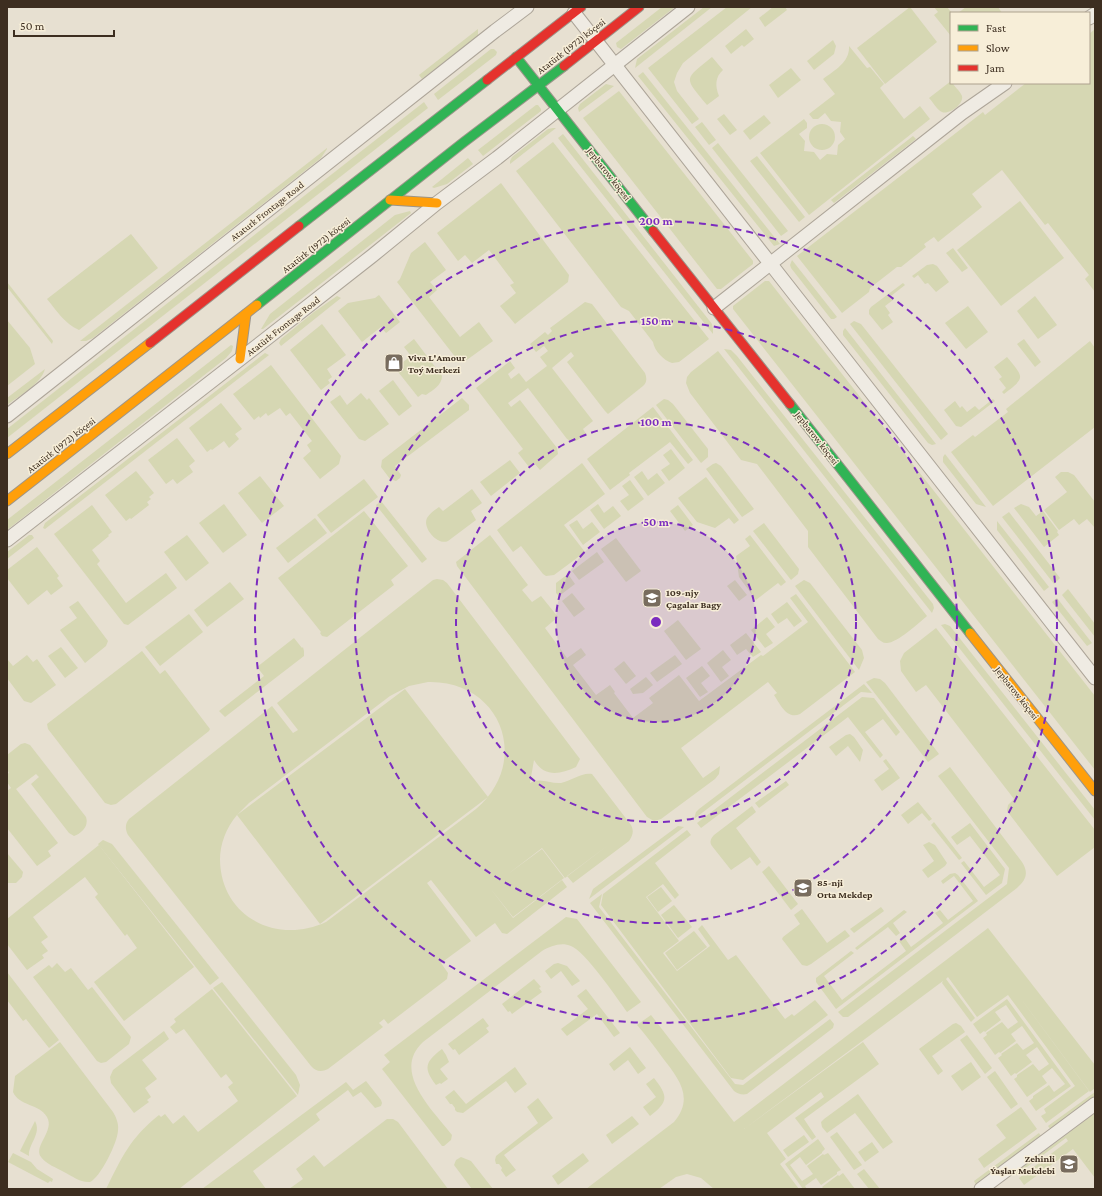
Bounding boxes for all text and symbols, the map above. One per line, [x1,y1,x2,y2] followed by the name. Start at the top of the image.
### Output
[14,12,114,38] scale bar
[950,12,1090,84] legend
[535,16,608,77] street label: Atatürk (1972) köçesi
[20,19,45,33] text: 50 m
[986,21,1007,35] text: Fast
[986,41,1010,55] text: Slow
[985,61,1005,75] text: Jam
[584,144,633,203] street label: Jepbarow köçesi
[228,179,306,243] street label: Ataturk Frontage Road
[639,214,673,228] text: 200 m
[280,215,353,276] street label: Atatürk (1972) köçesi
[244,294,322,358] street label: Atatürk Frontage Road
[641,314,672,328] text: 150 m
[383,352,405,374] shop icon: Viva L'Amour Toý Merkezi
[407,352,466,375] place label: Viva L'Amour Toý Merkezi
[792,408,841,467] street label: Jepbarow köçesi
[25,415,98,476] street label: Atatürk (1972) köçesi
[640,415,673,429] text: 100 m
[643,515,670,529] text: 50 m
[641,587,663,609] school or university icon: 109-njy Çagalar Bagy
[666,587,721,610] place label: 109-njy Çagalar Bagy
[649,615,663,629] centre of rings
[992,663,1041,722] street label: Jepbarow köçesi
[792,877,814,899] school or university icon: 85-nji Orta Mekdep
[817,877,873,900] place label: 85-nji Orta Mekdep
[990,1153,1055,1176] place label: Zehinli Ýaşlar Mekdebi
[1058,1153,1080,1175] school or university icon: Zehinli Ýaşlar Mekdebi

